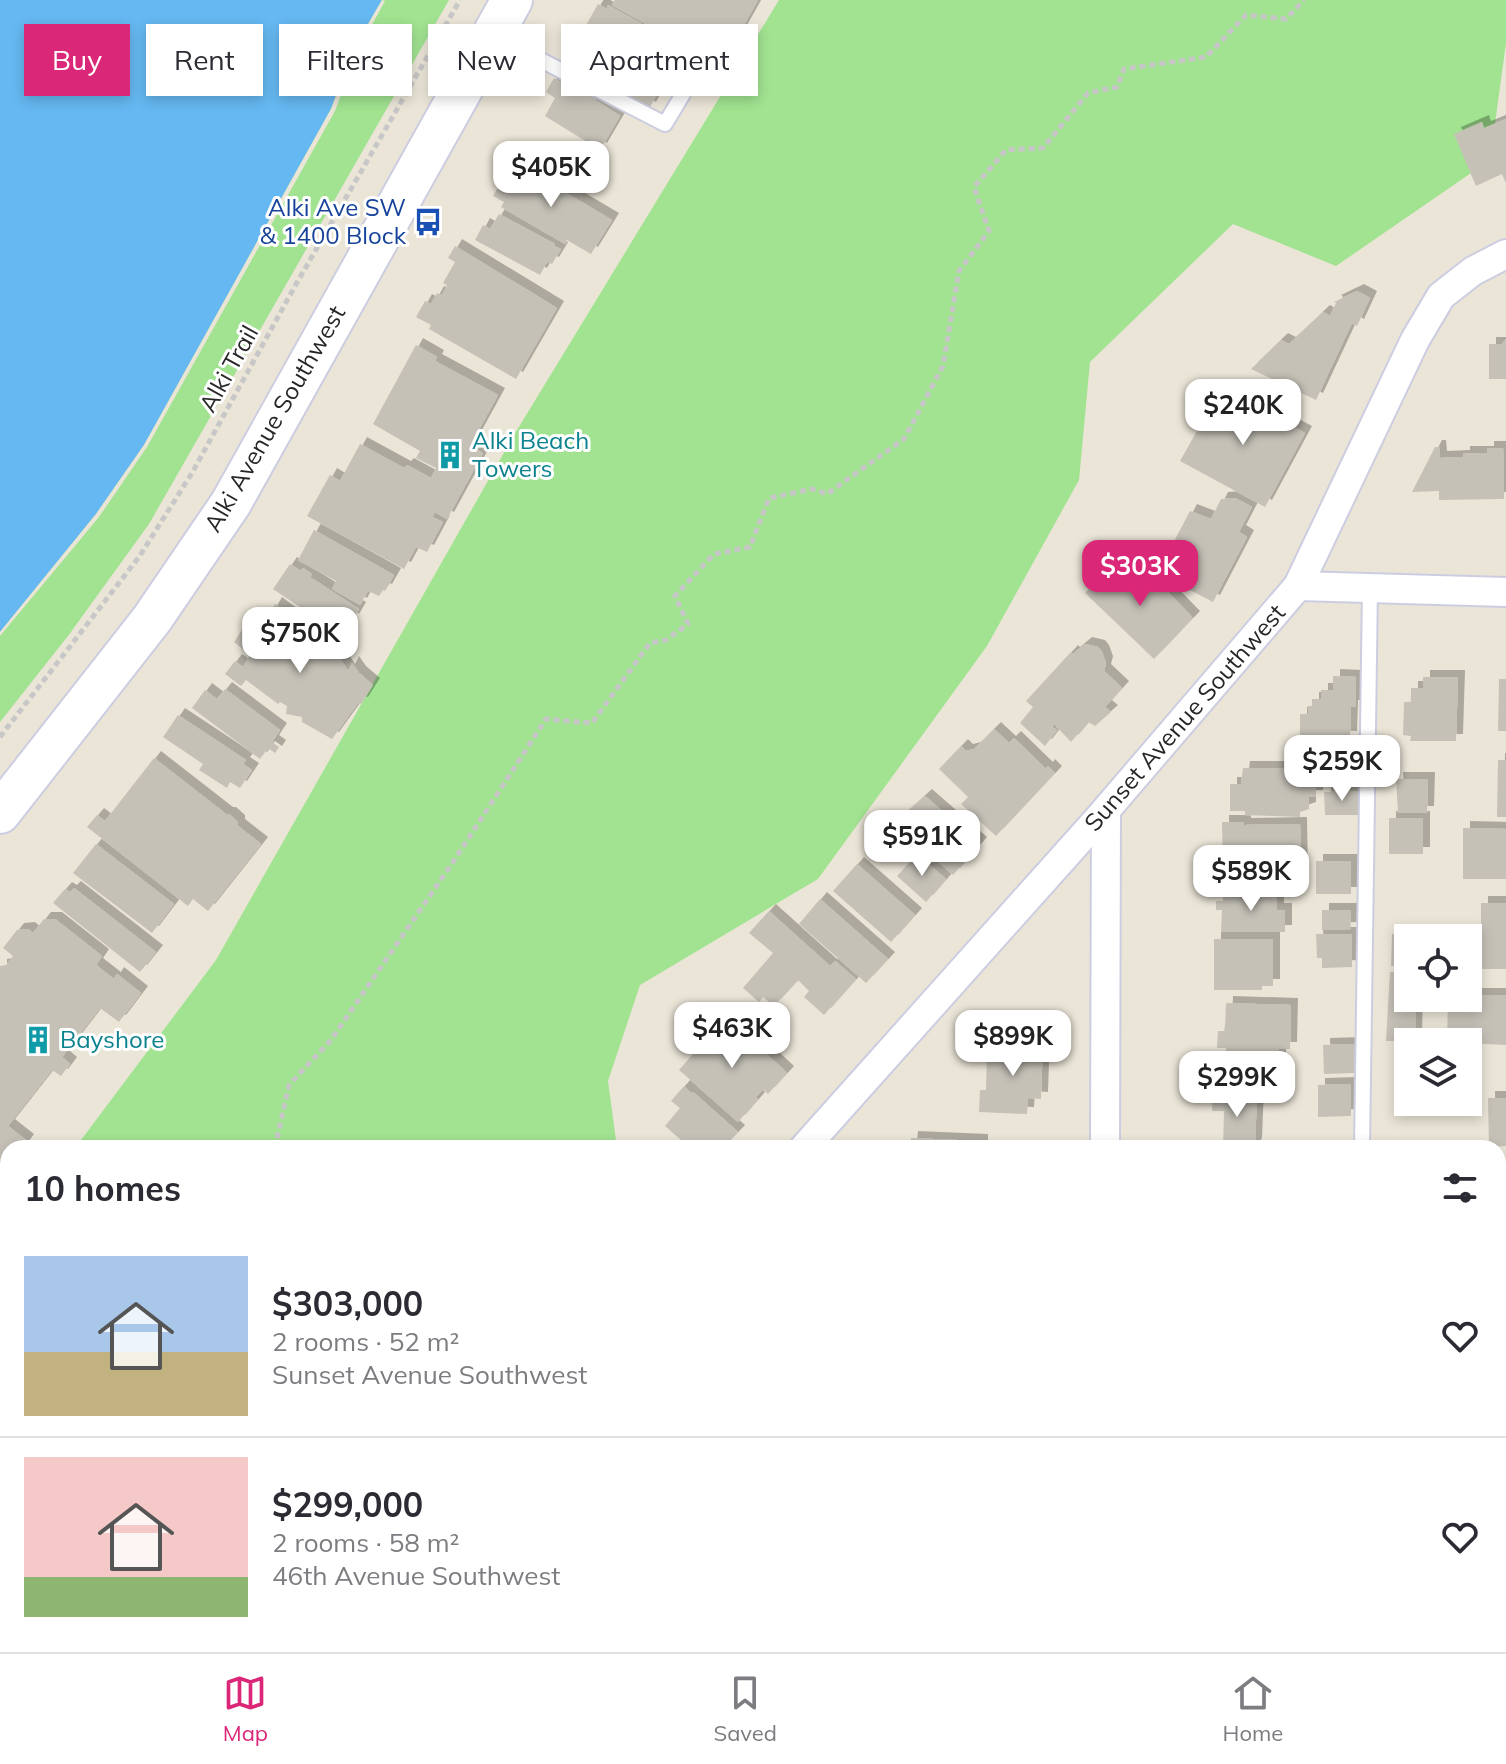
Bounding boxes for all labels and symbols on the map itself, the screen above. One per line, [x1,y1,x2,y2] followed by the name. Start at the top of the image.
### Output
[495,141,607,209] pin: $405K
[260,192,407,250] place label: Alki Ave SW & 1400 Block
[413,207,443,237] bus stop icon: Alki Ave SW & 1400 Block
[197,300,351,537] street label: Alki Avenue Southwest
[192,320,264,417] street label: Alki Trail
[1187,379,1299,447] pin: $240K
[472,425,589,483] place label: Alki Beach Towers
[435,440,465,470] building icon: Alki Beach Towers
[1084,540,1196,608] pin: $303K
[1077,598,1291,837] street label: Sunset Avenue Southwest
[244,607,356,675] pin: $750K
[1286,735,1398,803] pin: $259K
[866,810,978,878] pin: $591K
[1195,845,1307,913] pin: $589K
[676,1002,788,1070] pin: $463K
[957,1010,1069,1078] pin: $899K
[60,1024,164,1054] place label: Bayshore
[23,1025,53,1055] building icon: Bayshore
[1181,1051,1293,1119] pin: $299K

